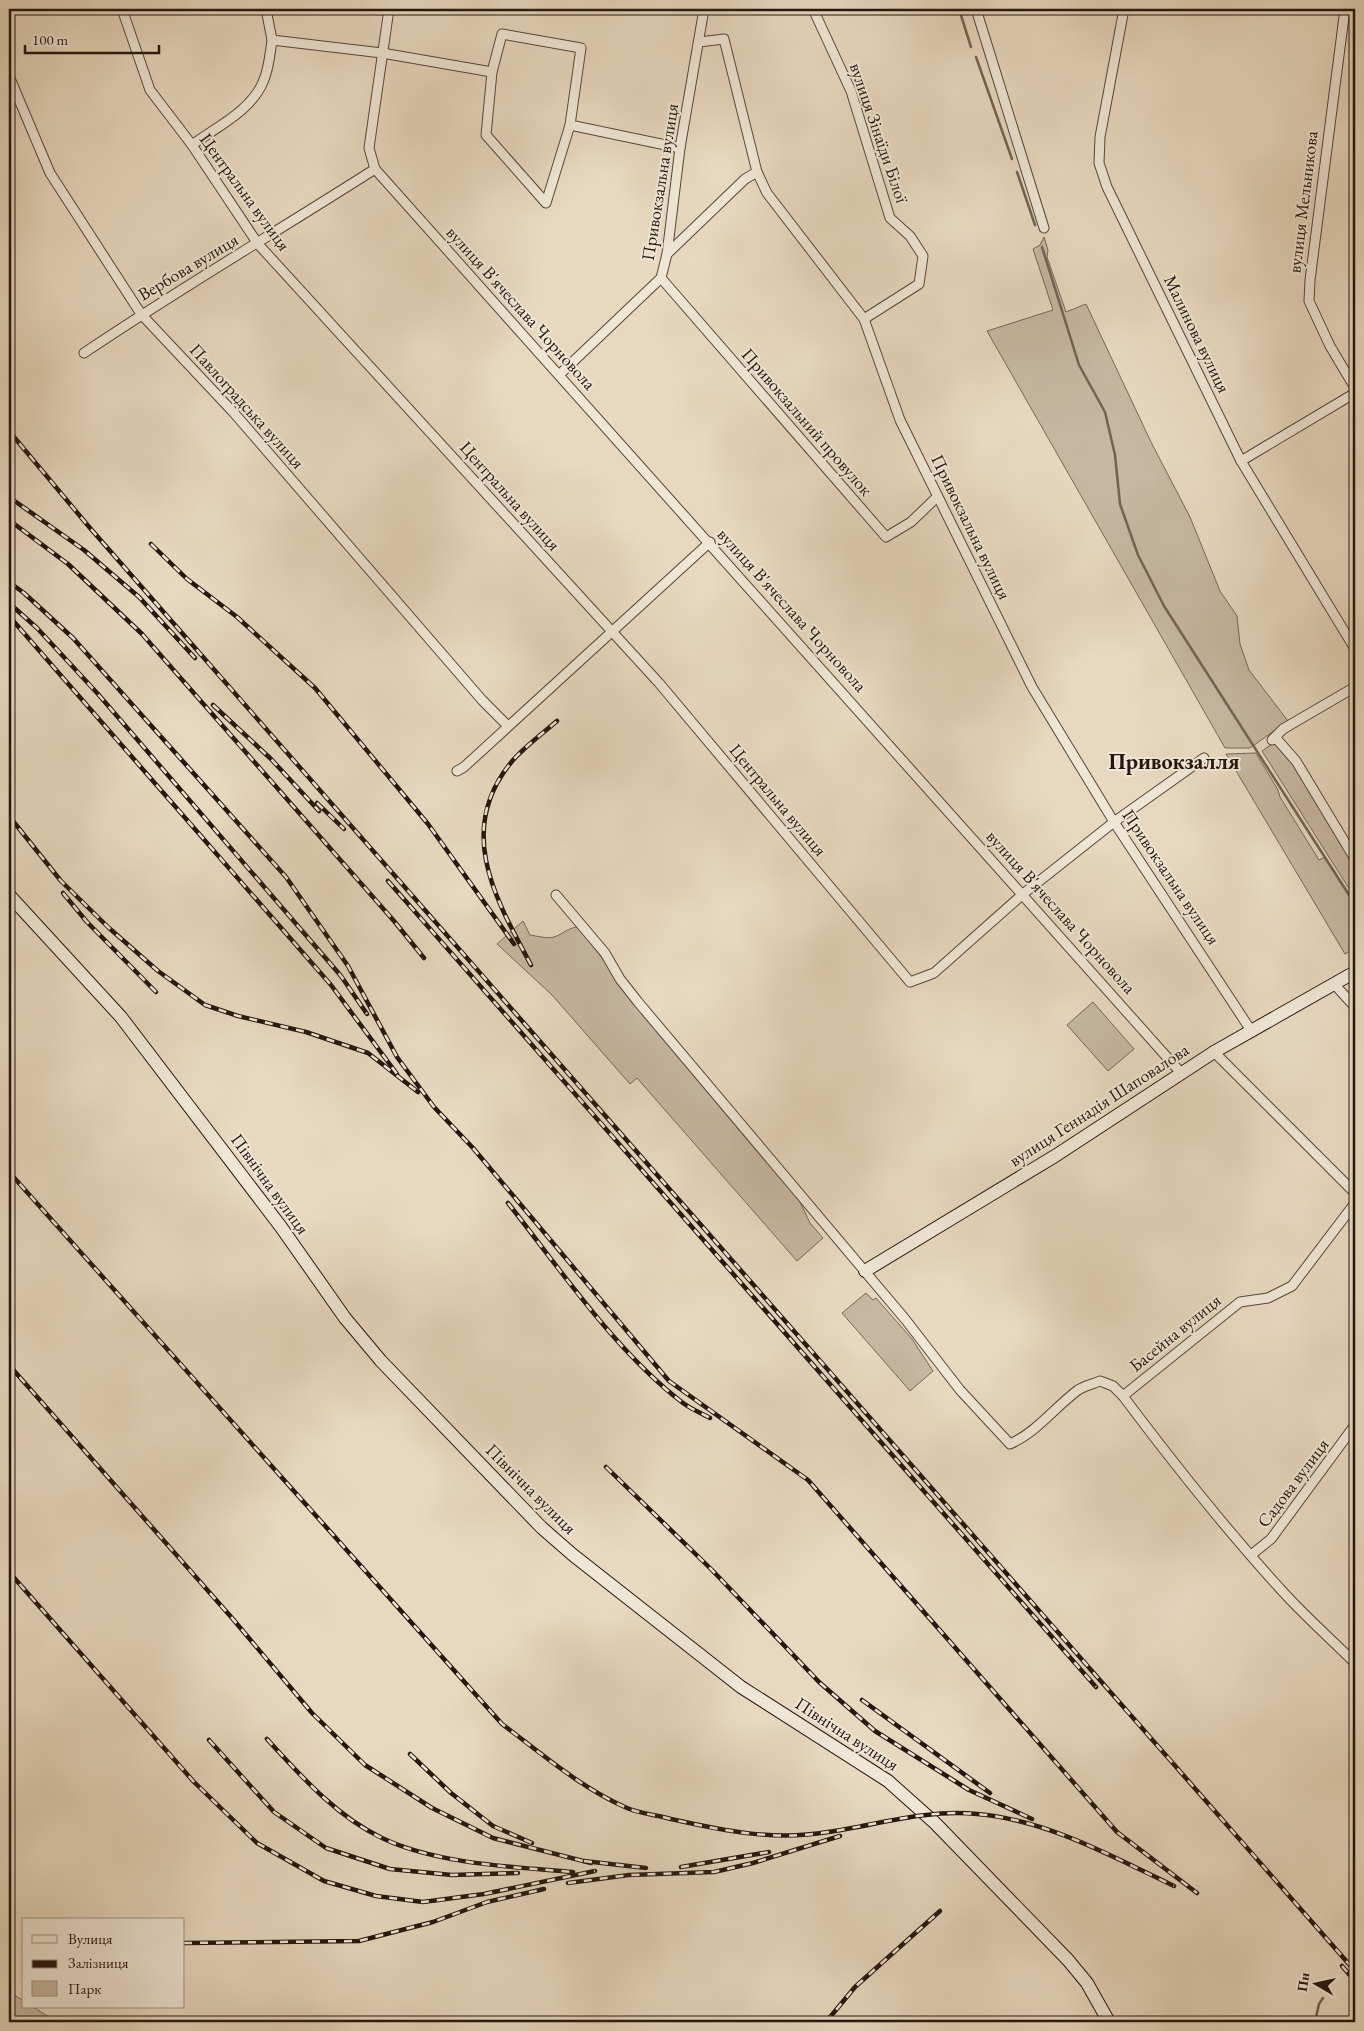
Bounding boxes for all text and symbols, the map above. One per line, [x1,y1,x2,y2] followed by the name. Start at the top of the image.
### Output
[25,22,159,54] scale bar
[32,30,69,49] text: 100 m
[845,60,914,206] street label: вулиця Зінаїди Білої
[636,102,683,262] street label: Привокзальна вулиця
[195,128,296,255] street label: Центральна вулиця
[1282,129,1323,274] street label: вулиця Мельникова
[442,221,602,395] street label: вулиця В'ячеслава Чорновола
[133,228,242,306] street label: Вербова вулиця
[1159,271,1236,396] street label: Малинова вулиця
[185,338,310,473] street label: Павлоградська вулиця
[737,343,878,501] street label: Привокзальний провулок
[455,436,566,555] street label: Центральна вулиця
[926,450,1017,603] street label: Привокзальна вулиця
[713,523,873,697] street label: вулиця В'ячеслава Чорновола
[725,739,832,861] street label: Центральна вулиця
[1108,747,1240,776] district label: Привокзалля
[1117,804,1225,949] street label: Привокзальна вулиця
[982,825,1142,999] street label: вулиця В'ячеслава Чорновола
[1005,1037,1194,1171] street label: вулиця Геннадія Шаповалова
[226,1129,315,1239] street label: Північна вулиця
[1124,1289,1225,1377] street label: Басейна вулиця
[1252,1434,1334,1532] street label: Садова вулиця
[481,1438,582,1539] street label: Північна вулиця
[791,1691,904,1776] street label: Північна вулиця
[22,1918,185,2008] legend
[68,1929,113,1948] text: Вулиця
[68,1953,129,1972] text: Залізниця
[1292,1958,1342,2008] north arrow
[1293,1971,1314,1993] text: Пн
[68,1979,101,1998] text: Парк

